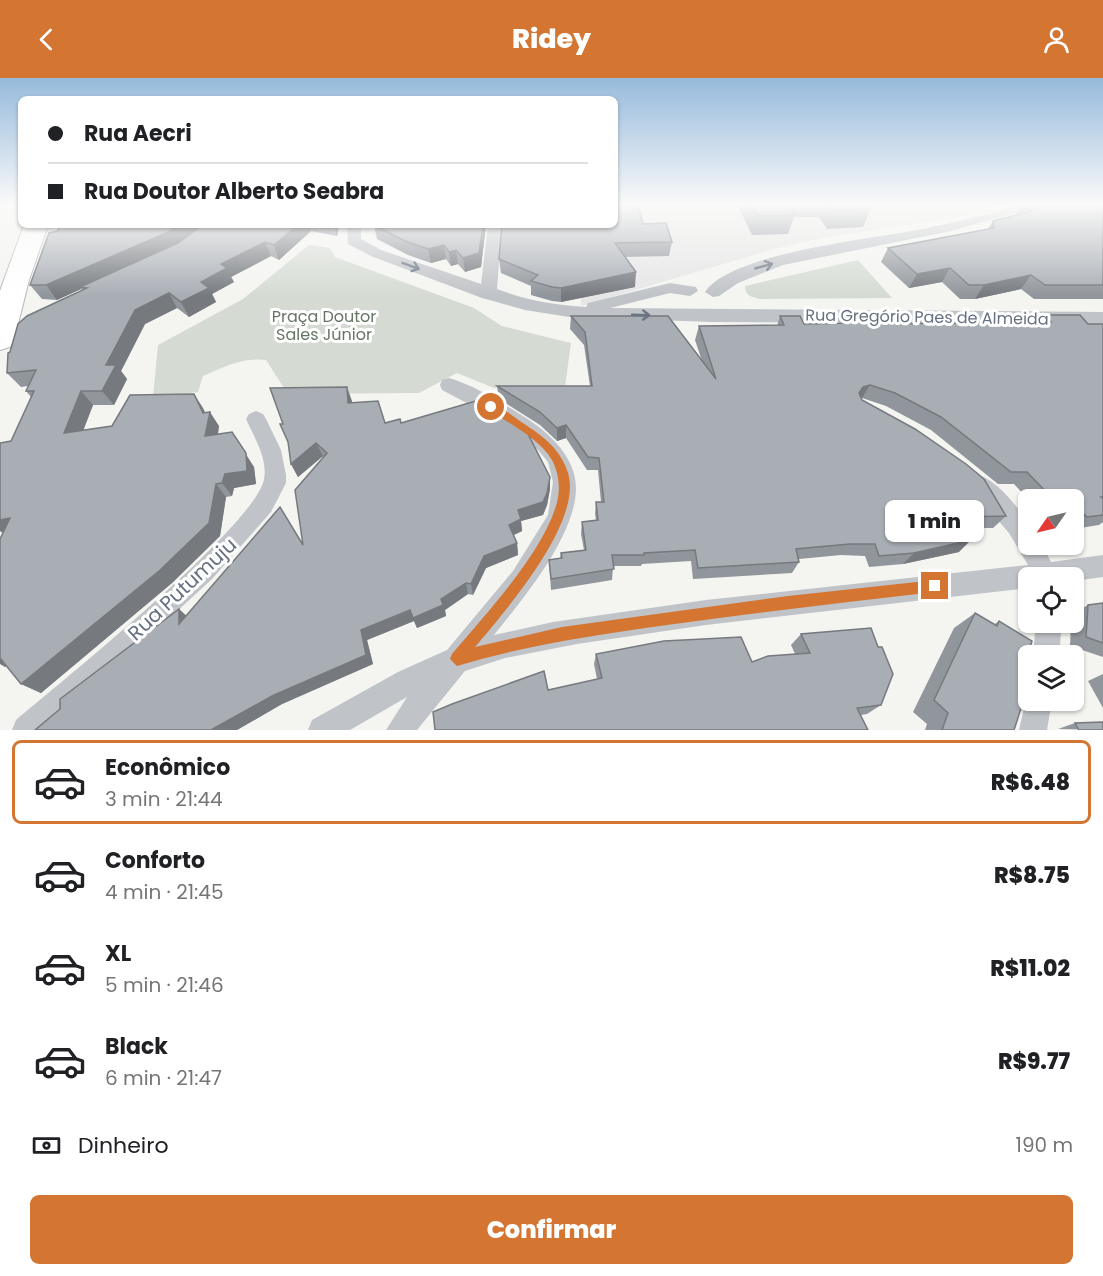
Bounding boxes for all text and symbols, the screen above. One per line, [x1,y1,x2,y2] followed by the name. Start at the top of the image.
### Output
[512,20,591,57] text: Ridey
[30,23,63,56] icon: back
[1040,23,1073,56] icon: person
[84,118,192,149] text: Rua Aecri
[84,176,384,207] text: Rua Doutor Alberto Seabra
[755,260,774,271] one-way arrow
[401,261,420,272] one-way arrow
[805,303,1049,331] street label: Rua Gregório Paes de Almeida
[272,305,376,346] park label: Praça Doutor Sales Júnior
[631,309,651,321] one-way arrow
[477,393,504,420] route start
[1018,489,1084,555] north arrow
[1018,489,1084,711] map controls
[886,499,984,541] callout: 1 min
[908,507,961,535] text: 1 min
[121,531,243,647] street label: Rua Putumuju
[1018,567,1084,633] button: locate
[921,572,948,599] route end
[1018,645,1084,711] button: layers
[105,752,230,783] text: Econômico
[33,755,87,809] icon: car
[991,767,1070,798] text: R$6.48
[105,785,223,813] text: 3 min · 21:44
[105,845,205,876] text: Conforto
[33,848,87,902] icon: car
[994,860,1070,891] text: R$8.75
[105,878,223,906] text: 4 min · 21:45
[105,938,131,969] text: XL
[33,941,87,995] icon: car
[990,953,1070,984] text: R$11.02
[105,971,224,999] text: 5 min · 21:46
[105,1031,168,1062] text: Black
[33,1034,87,1088] icon: car
[998,1046,1070,1077] text: R$9.77
[105,1064,222,1092] text: 6 min · 21:47
[30,1129,63,1162] icon: cash
[78,1130,168,1161] text: Dinheiro
[1016,1131,1073,1159] text: 190 m
[30,1195,1073,1264] button: Confirmar

